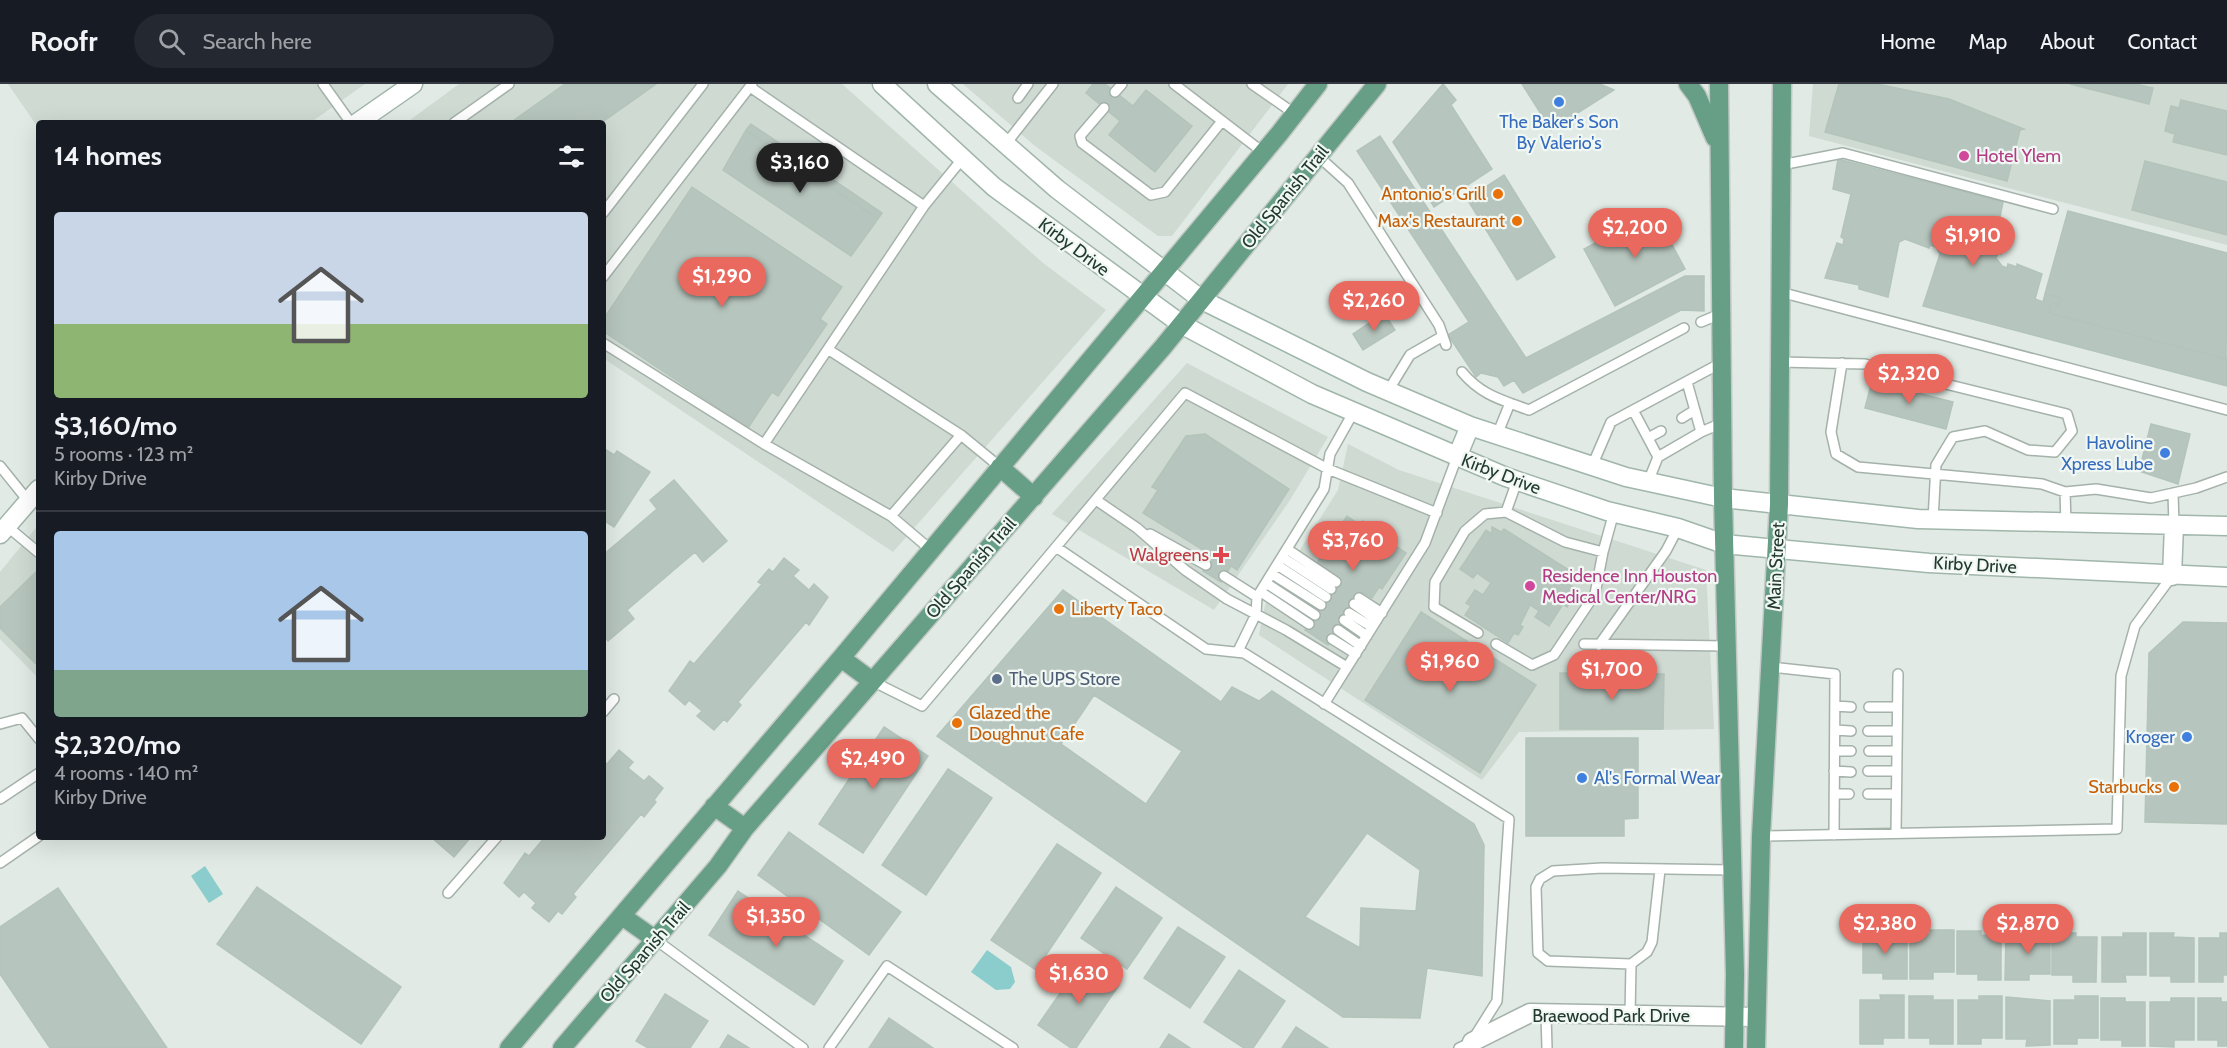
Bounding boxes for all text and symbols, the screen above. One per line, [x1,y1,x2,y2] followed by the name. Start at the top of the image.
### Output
[134,14,554,68] search box
[30,24,98,58] text: Roofr
[155,25,188,58] icon: search
[203,28,312,55] text: Search here
[1880,29,1936,54] text: Home
[1969,29,2007,54] text: Map
[2040,29,2094,54] text: About
[2127,29,2197,54] text: Contact
[1552,95,1566,109] marker: The Baker's Son By Valerio's
[1499,111,1619,154] place label: The Baker's Son By Valerio's
[54,140,162,172] text: 14 homes
[555,140,588,173] icon: filters
[1237,140,1334,253] street label: Old Spanish Trail
[751,143,849,194] pin: $3,160
[1976,145,2061,167] place label: Hotel Ylem
[1957,149,1971,163] marker: Hotel Ylem
[770,150,830,174] text: $3,160
[1381,183,1487,205] place label: Antonio's Grill
[1491,187,1505,201] marker: Antonio's Grill
[1586,208,1684,259] pin: $2,200
[1377,210,1505,232] place label: Max's Restaurant
[1034,213,1114,281] street label: Kirby Drive
[1510,214,1524,228] marker: Max's Restaurant
[1602,215,1668,239] text: $2,200
[1924,216,2022,267] pin: $1,910
[1945,223,2001,247] text: $1,910
[267,251,375,359] icon: home
[673,257,771,308] pin: $1,290
[692,264,752,288] text: $1,290
[1325,281,1423,332] pin: $2,260
[1343,288,1405,312] text: $2,260
[1860,354,1958,405] pin: $2,320
[1878,361,1940,385] text: $2,320
[54,410,177,442] text: $3,160/mo
[2061,432,2153,475] place label: Havoline Xpress Lube
[54,442,193,466] text: 5 rooms · 123 m²
[2158,446,2172,460] marker: Havoline Xpress Lube
[1458,449,1544,499] street label: Kirby Drive
[54,466,147,490] text: Kirby Drive
[921,513,1021,623] street label: Old Spanish Trail
[1304,521,1402,572] pin: $3,760
[1763,522,1789,610] street label: Main Street
[1322,528,1384,552] text: $3,760
[1129,544,1209,566] place label: Walgreens
[1214,548,1228,562] marker: Walgreens
[1933,552,2017,578] street label: Kirby Drive
[1542,565,1717,608] place label: Residence Inn Houston Medical Center/NRG
[267,570,375,678] icon: home
[1523,579,1537,593] marker: Residence Inn Houston Medical Center/NRG
[1071,598,1163,620] place label: Liberty Taco
[1052,602,1066,616] marker: Liberty Taco
[1401,642,1499,693] pin: $1,960
[1420,649,1480,673] text: $1,960
[1563,650,1661,701] pin: $1,700
[1581,657,1643,681] text: $1,700
[1009,668,1120,690] place label: The UPS Store
[990,672,1004,686] marker: The UPS Store
[969,702,1084,745] place label: Glazed the Doughnut Cafe
[950,716,964,730] marker: Glazed the Doughnut Cafe
[2126,726,2175,748] place label: Kroger
[54,729,181,761] text: $2,320/mo
[2180,730,2194,744] marker: Kroger
[824,739,922,790] pin: $2,490
[841,746,905,770] text: $2,490
[54,761,198,785] text: 4 rooms · 140 m²
[1594,767,1721,789] place label: Al's Formal Wear
[1575,771,1589,785] marker: Al's Formal Wear
[2088,776,2162,798] place label: Starbucks
[2167,780,2181,794] marker: Starbucks
[54,785,147,809] text: Kirby Drive
[595,897,695,1007] street label: Old Spanish Trail
[727,897,825,948] pin: $1,350
[746,904,806,928] text: $1,350
[1836,904,1934,955] pin: $2,380
[1979,904,2077,955] pin: $2,870
[1853,911,1917,935] text: $2,380
[1996,911,2060,935] text: $2,870
[1030,954,1128,1005] pin: $1,630
[1049,961,1109,985] text: $1,630
[1532,1005,1690,1027] street label: Braewood Park Drive

